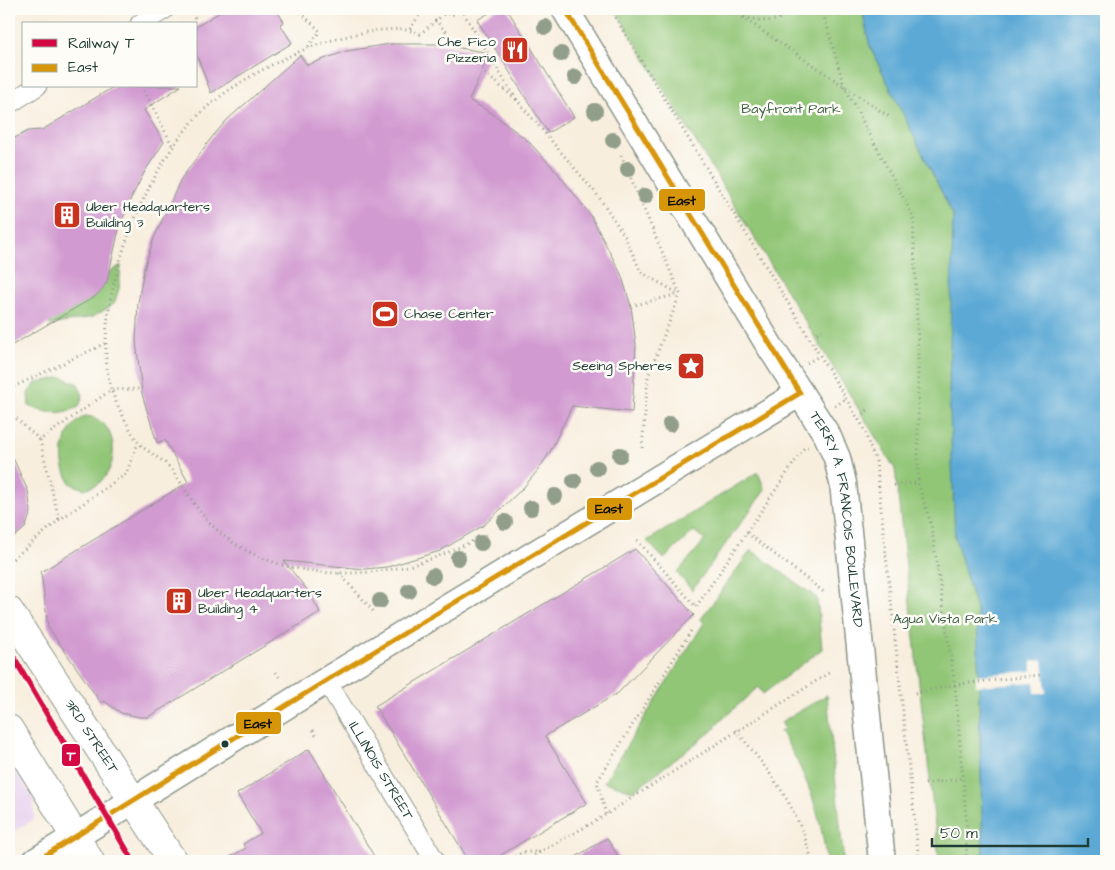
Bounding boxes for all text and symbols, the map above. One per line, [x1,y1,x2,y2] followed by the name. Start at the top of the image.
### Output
[22,22,198,88] legend
[437,32,496,68] place label: Che Fico Pizzeria
[68,33,135,55] text: Railway T
[500,35,530,65] restaurant icon: Che Fico Pizzeria
[68,57,98,78] text: East
[741,99,841,119] park label: Bayfront Park
[658,188,706,212] line badge: East
[668,191,696,211] text: East
[86,197,210,233] place label: Uber Headquarters Building 3
[52,200,82,230] building icon: Uber Headquarters Building 3
[370,299,400,329] sports icon: Chase Center
[404,304,494,324] place label: Chase Center
[676,351,706,381] place icon: Seeing Spheres
[572,356,672,376] place label: Seeing Spheres
[804,408,868,628] street label: TERRY A. FRANCOIS BOULEVARD
[586,497,633,521] line badge: East
[595,499,623,519] text: East
[198,583,322,619] place label: Uber Headquarters Building 4
[164,586,194,616] building icon: Uber Headquarters Building 4
[893,609,998,629] park label: Agua Vista Park
[59,697,121,777] street label: 3RD STREET
[235,711,282,735] line badge: East
[244,714,272,734] text: East
[343,718,418,824] street label: ILLINOIS STREET
[220,739,230,749] unlabelled marker
[61,743,81,767] line badge: T
[932,815,1089,847] scale bar
[940,823,978,844] text: 50 m

